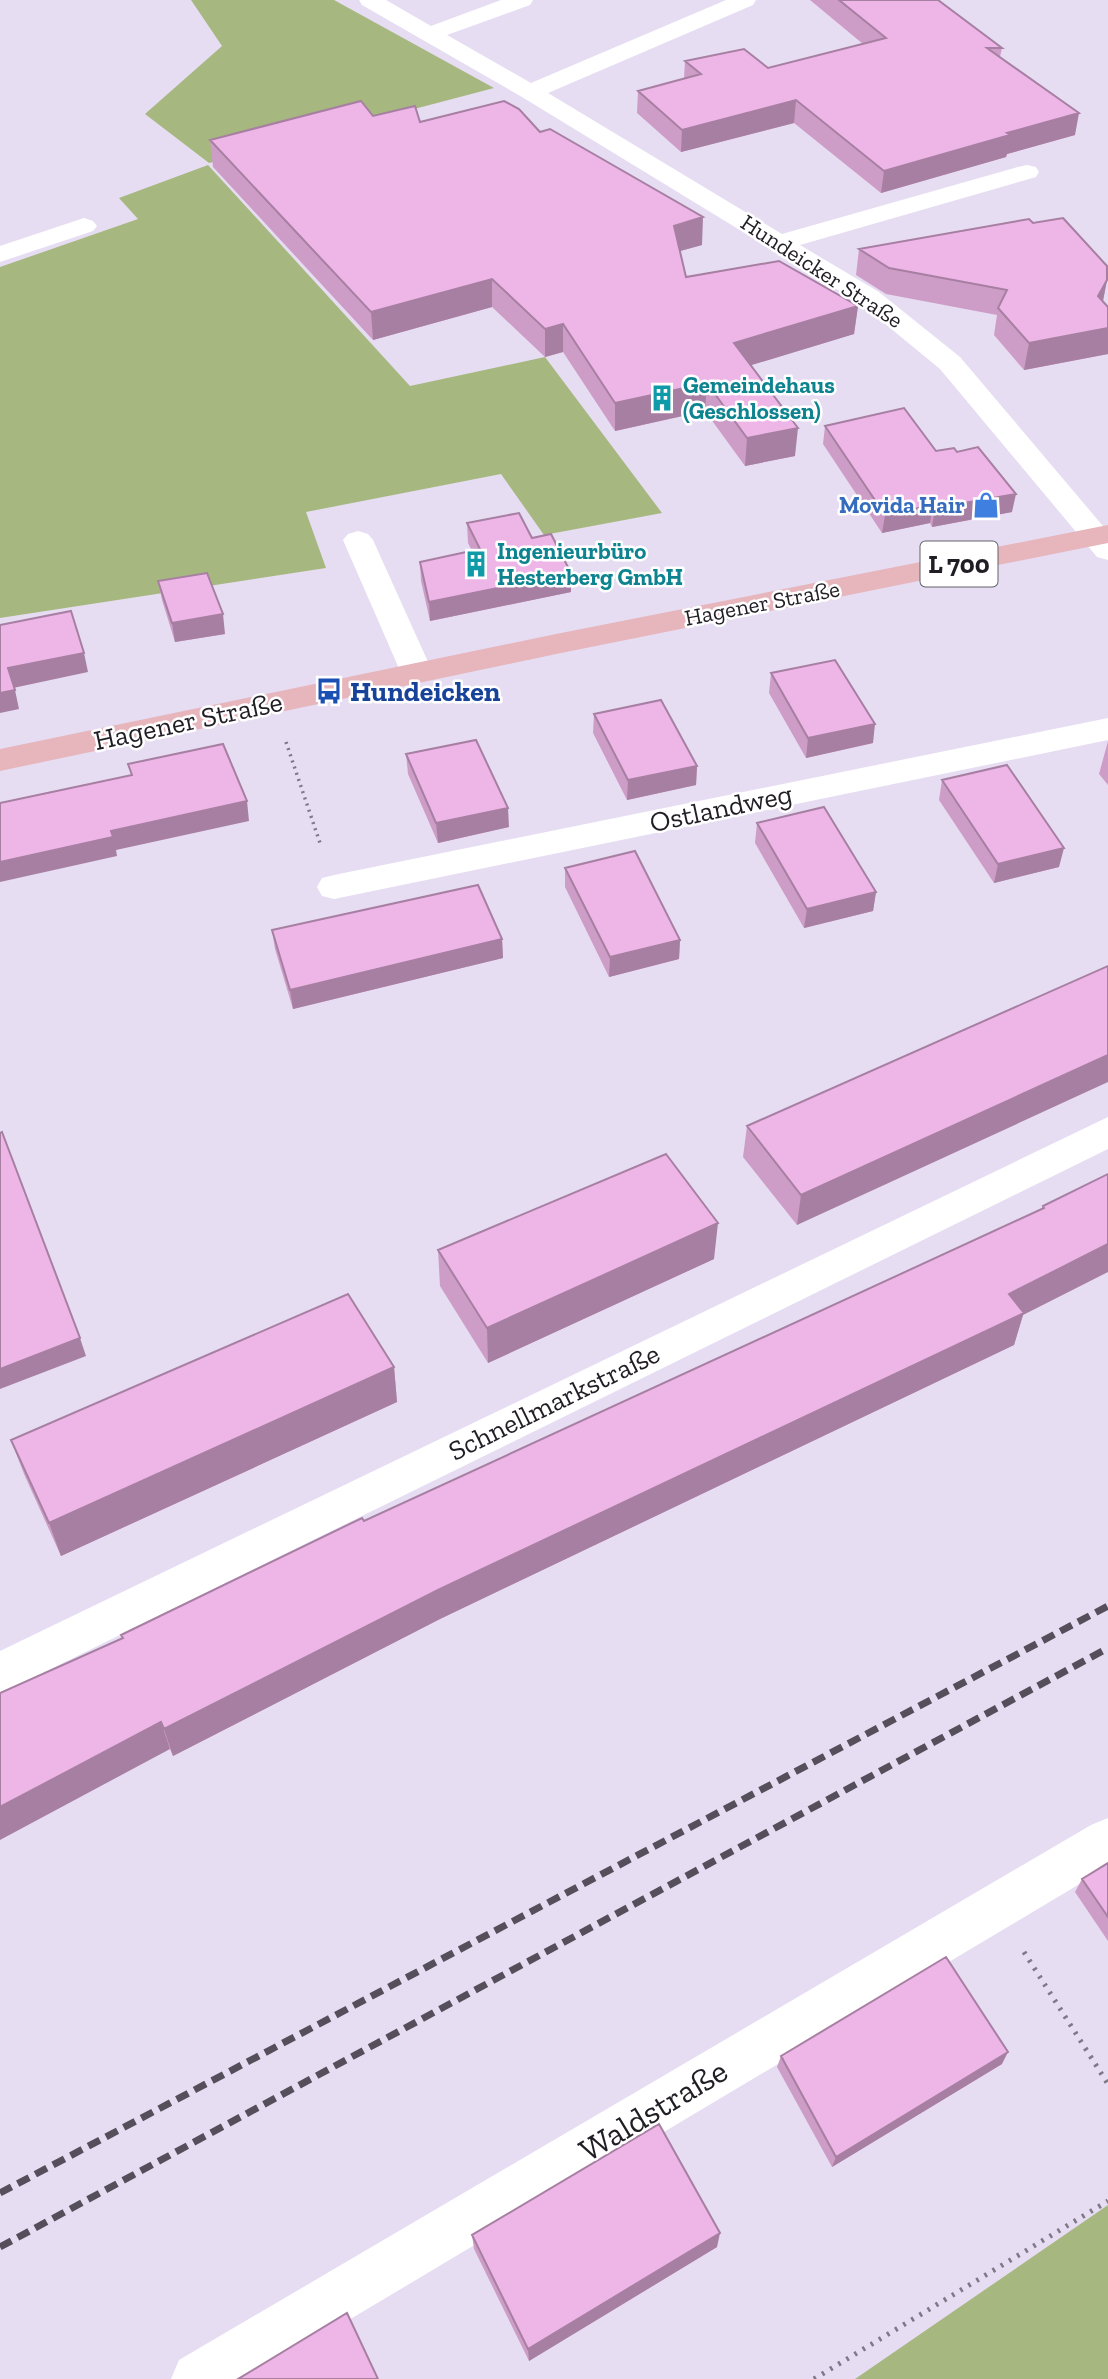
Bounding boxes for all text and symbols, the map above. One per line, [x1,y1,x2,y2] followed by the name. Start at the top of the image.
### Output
[736,208,908,334] street label: Hundeicker Straße
[683,371,835,425] place label: Gemeindehaus (Geschlossen)
[647,383,677,413] building icon: Gemeindehaus (Geschlossen)
[971,490,1001,520] shop icon: Movida Hair
[839,491,965,519] place label: Movida Hair
[497,537,683,591] place label: Ingenieurbüro Hesterberg GmbH
[920,542,998,586] road number: L 700
[461,549,491,579] building icon: Ingenieurbüro Hesterberg GmbH
[682,574,842,632] street label: Hagener Straße
[350,675,501,708] place label: Hundeicken
[314,676,344,706] bus stop icon: Hundeicken
[91,685,285,757] street label: Hagener Straße
[647,777,795,839] street label: Ostlandweg
[443,1337,665,1467] street label: Schnellmarkstraße
[572,2051,734,2169] street label: Waldstraße

